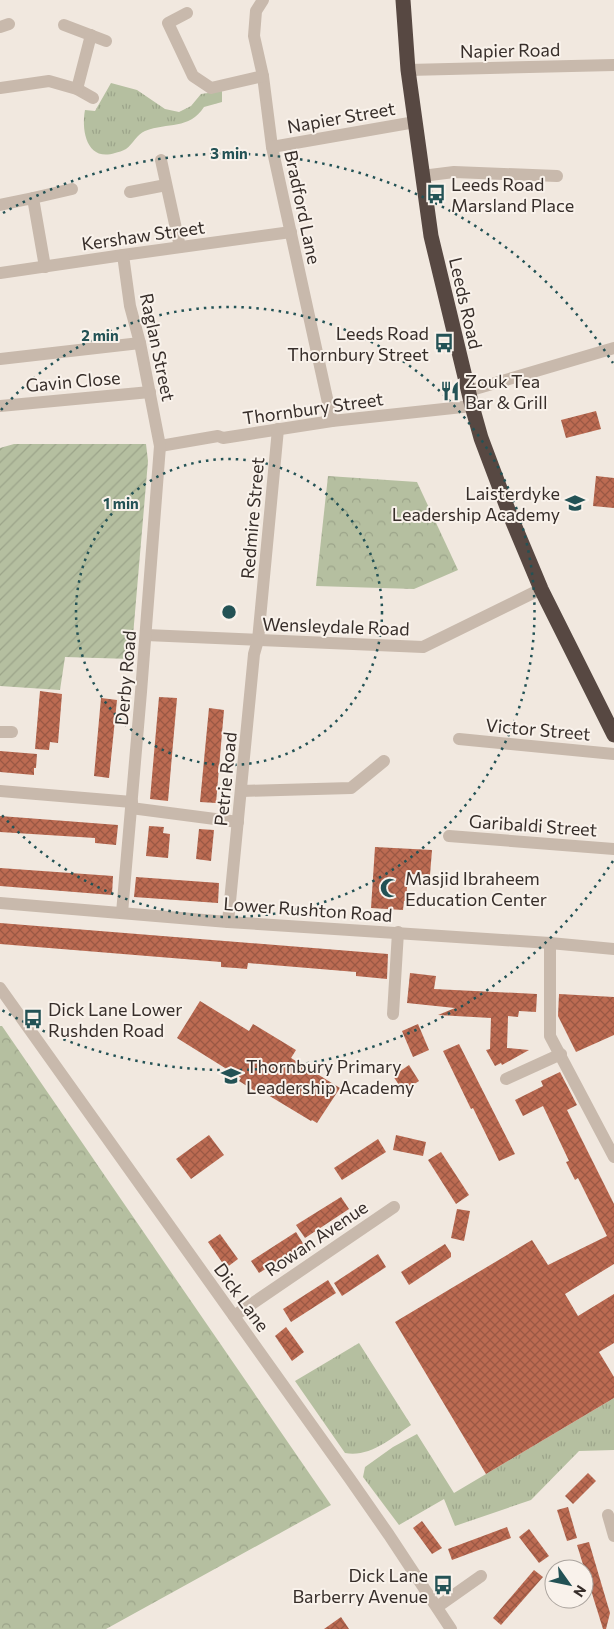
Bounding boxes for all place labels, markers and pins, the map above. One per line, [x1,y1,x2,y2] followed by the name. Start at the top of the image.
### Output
[451,173,574,216] place label: Leeds Road Marsland Place
[425,183,447,205] bus stop icon: Leeds Road Marsland Place
[287,322,429,365] place label: Leeds Road Thornbury Street
[433,332,455,354] bus stop icon: Leeds Road Thornbury Street
[465,370,548,413] place label: Zouk Tea Bar & Grill
[439,380,461,402] restaurant icon: Zouk Tea Bar & Grill
[392,482,560,525] place label: Laisterdyke Leadership Academy
[564,492,586,514] school or university icon: Laisterdyke Leadership Academy
[220,603,238,621] centre of rings
[405,867,547,910] place label: Masjid Ibraheem Education Center
[379,877,401,899] mosque icon: Masjid Ibraheem Education Center
[48,998,182,1041] place label: Dick Lane Lower Rushden Road
[22,1008,44,1030] bus stop icon: Dick Lane Lower Rushden Road
[246,1055,414,1098] place label: Thornbury Primary Leadership Academy
[220,1065,242,1087] school or university icon: Thornbury Primary Leadership Academy
[292,1564,428,1607] place label: Dick Lane Barberry Avenue
[432,1574,454,1596] bus stop icon: Dick Lane Barberry Avenue

